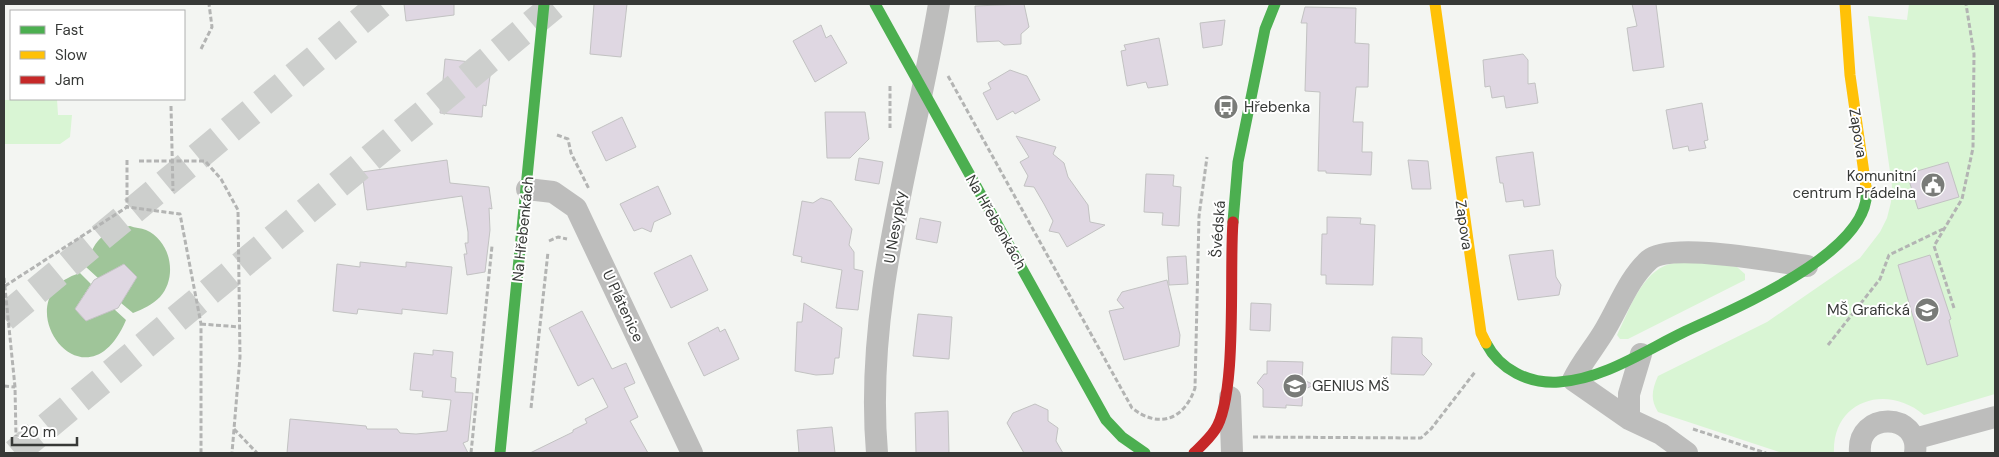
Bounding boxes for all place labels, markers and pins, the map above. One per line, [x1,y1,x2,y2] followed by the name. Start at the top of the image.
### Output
[1213,94,1239,120] bus stop icon: Hřebenka
[1244,97,1310,117] place label: Hřebenka
[1792,166,1917,203] place label: Komunitní centrum Prádelna
[1920,172,1946,198] public building icon: Komunitní centrum Prádelna
[1914,297,1940,323] school or university icon: MŠ Grafická
[1827,300,1910,320] place label: MŠ Grafická
[1282,373,1308,399] school or university icon: GENIUS MŠ
[1312,376,1390,396] place label: GENIUS MŠ

